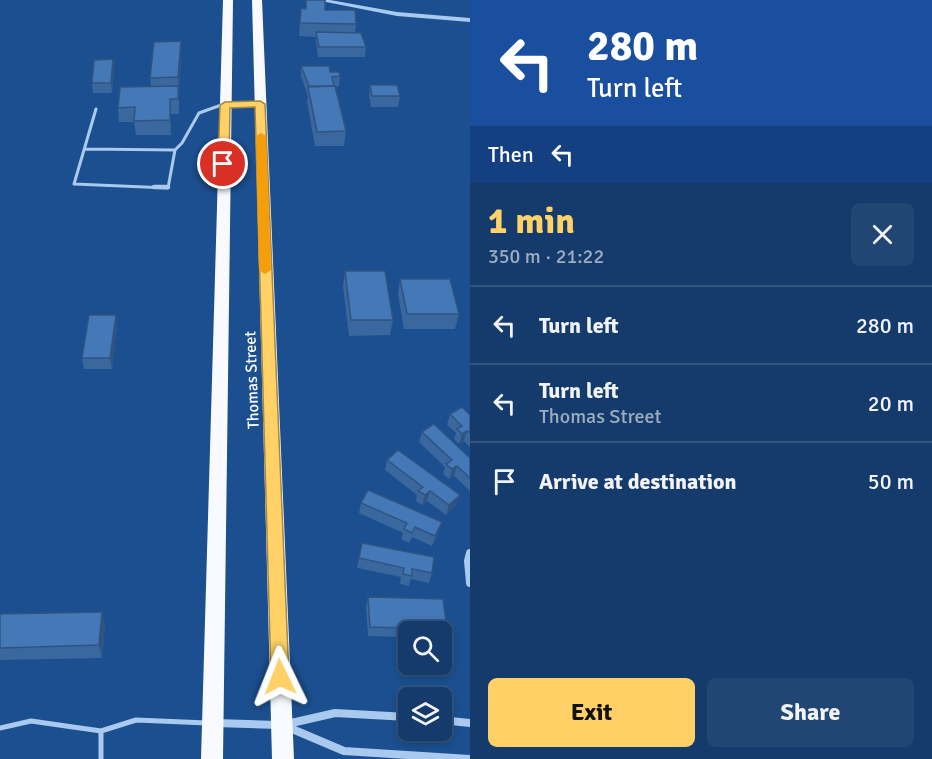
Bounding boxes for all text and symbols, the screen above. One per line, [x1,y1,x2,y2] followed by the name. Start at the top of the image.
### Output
[587,21,698,72] text: 280 m
[488,24,566,102] icon: left
[587,72,682,105] text: Turn left
[197,138,248,189] pin
[546,138,579,171] icon: left
[488,141,534,168] text: Then
[206,147,239,180] icon: arrive
[488,199,575,244] text: 1 min
[851,203,914,266] button: close
[488,244,604,269] text: 350 m · 21:22
[488,309,521,342] icon: left
[539,312,619,339] text: Turn left
[856,312,914,339] text: 280 m
[240,330,264,429] street label: Thomas Street
[539,377,619,404] text: Turn left
[488,387,521,420] icon: left
[868,390,914,417] text: 20 m
[539,404,661,429] text: Thomas Street
[488,465,521,498] icon: arrive
[539,468,736,495] text: Arrive at destination
[868,468,914,495] text: 50 m
[398,621,452,741] map controls
[398,621,452,675] button: search
[248,645,312,709] position arrow
[488,678,695,747] button: Exit
[707,678,914,747] button: Share
[398,687,452,741] button: layers

